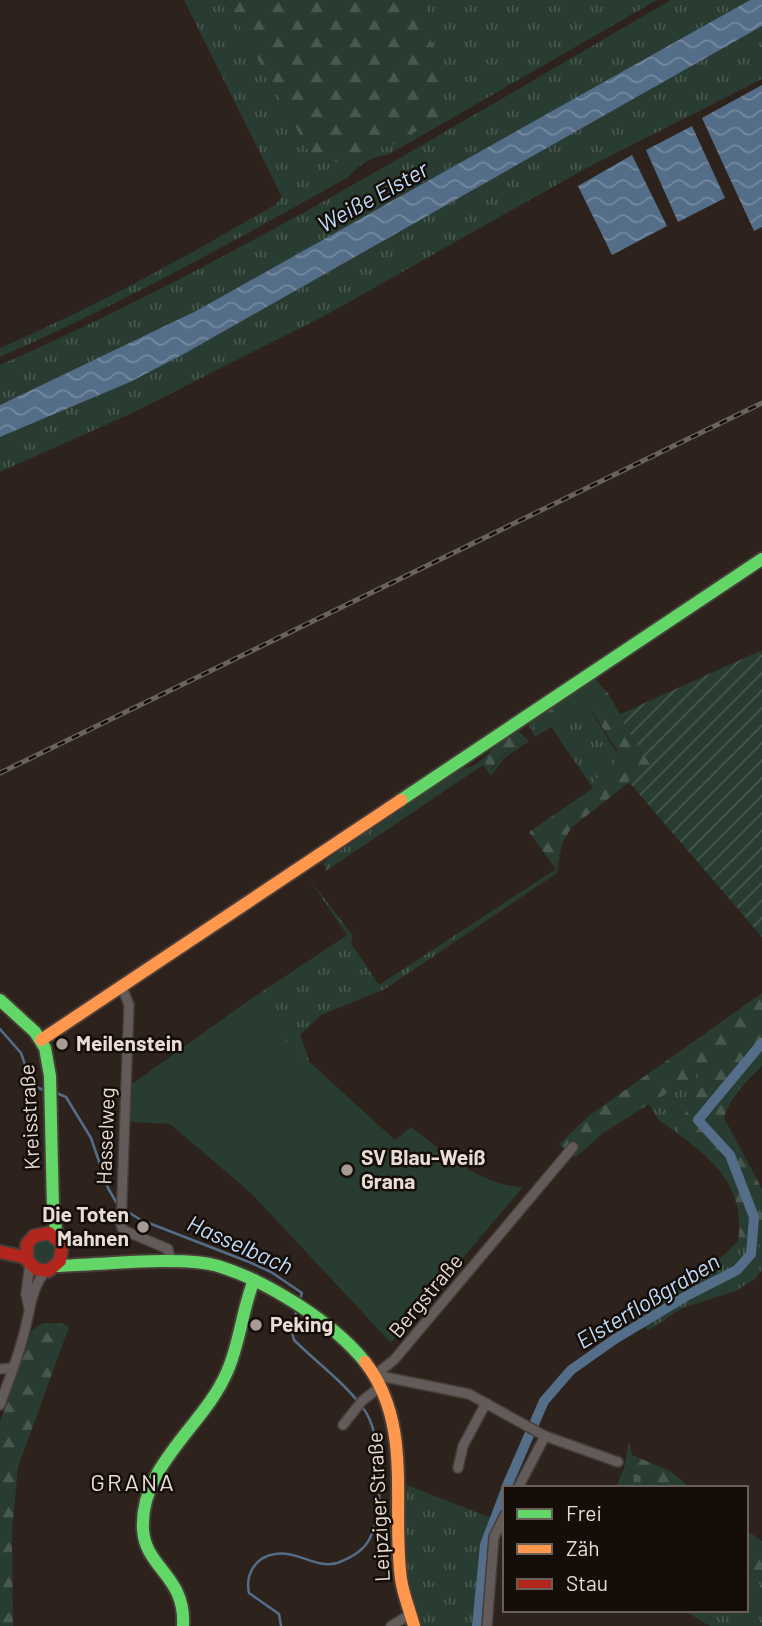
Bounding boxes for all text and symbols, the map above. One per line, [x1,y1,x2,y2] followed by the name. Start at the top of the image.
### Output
[312,154,433,238] water label: Weiße Elster
[76,1030,183,1055] place label: Meilenstein
[54,1036,70,1052] marker: Meilenstein
[13,1064,44,1170] street label: Kreisstraße
[90,1087,119,1185] street label: Hasselweg
[361,1144,486,1193] place label: SV Blau-Weiß Grana
[339,1162,355,1178] marker: SV Blau-Weiß Grana
[42,1201,129,1250] place label: Die Toten Mahnen
[183,1208,298,1280] water label: Hasselbach
[135,1219,151,1235] marker: Die Toten Mahnen
[571,1246,724,1354] water label: Elsterfloßgraben
[383,1248,467,1342] street label: Bergstraße
[270,1311,333,1336] place label: Peking
[248,1317,264,1333] marker: Peking
[361,1431,394,1583] street label: Leipziger Straße
[90,1467,176,1496] district label: GRANA
[503,1486,748,1612] legend
[566,1500,602,1525] text: Frei
[566,1535,600,1560] text: Zäh
[566,1570,608,1595] text: Stau

